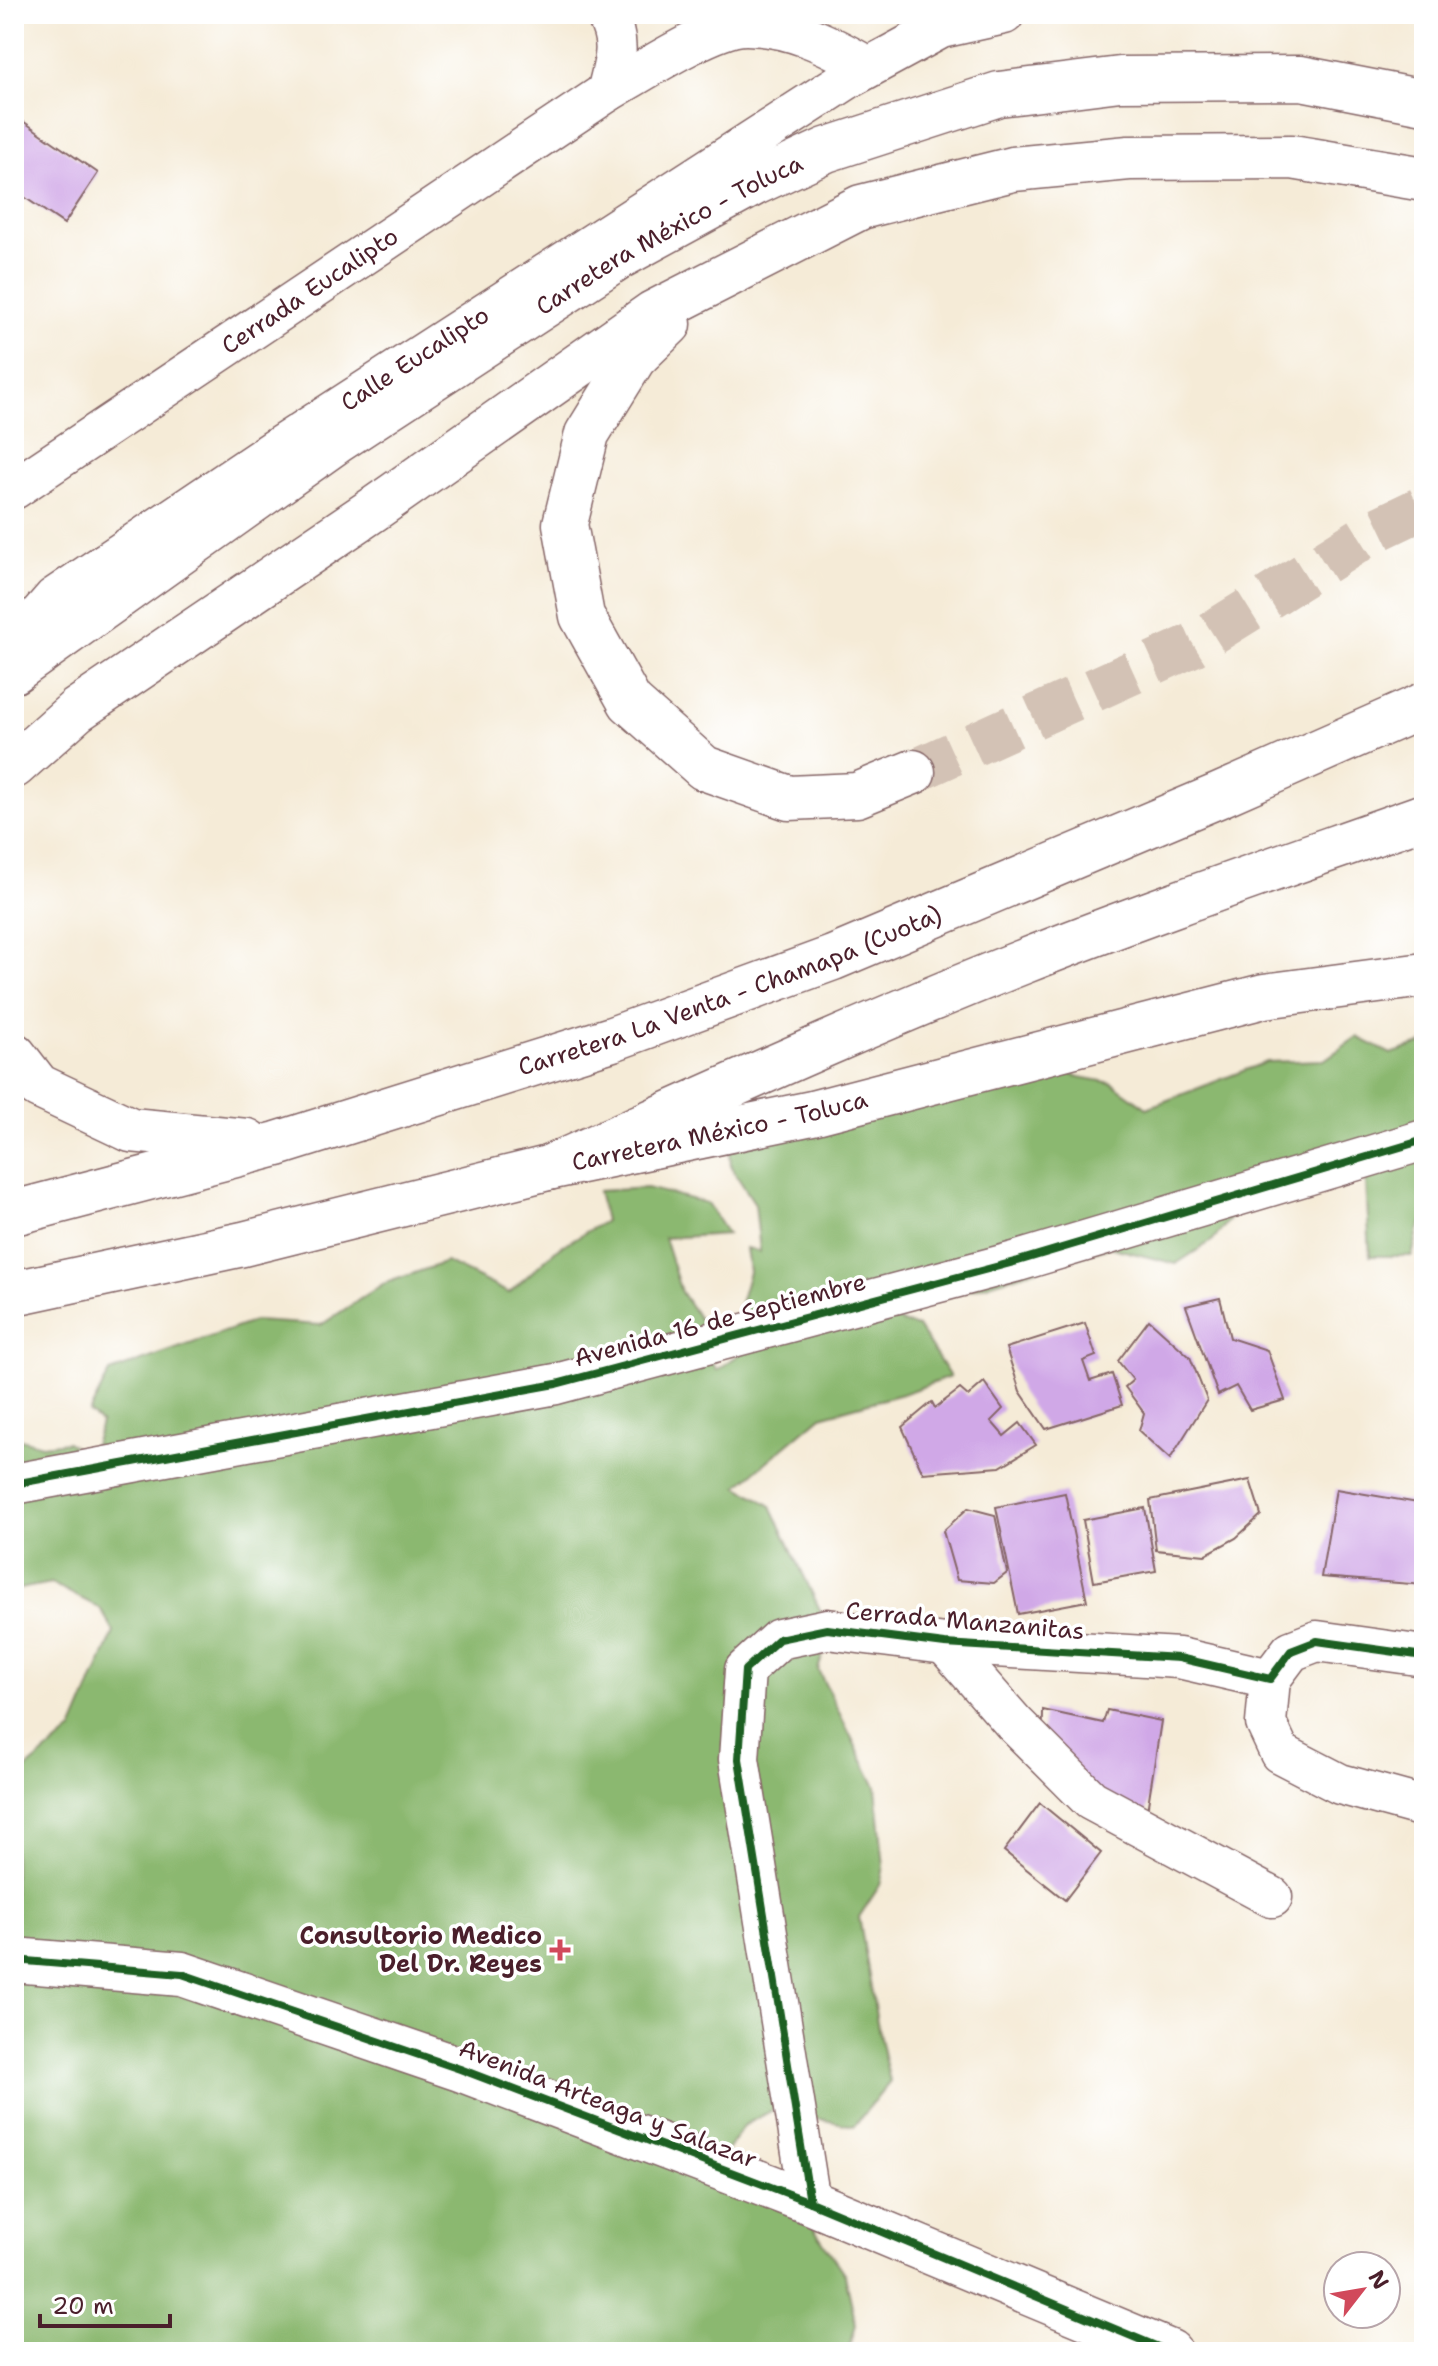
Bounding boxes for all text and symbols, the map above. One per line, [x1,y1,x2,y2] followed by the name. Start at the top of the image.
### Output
[530,147,808,323] street label: Carretera México - Toluca
[215,220,405,362] street label: Cerrada Eucalipto
[335,299,495,419] street label: Calle Eucalipto
[514,898,946,1083] street label: Carretera La Venta - Chamapa (Cuota)
[569,1083,871,1179] street label: Carretera México - Toluca
[571,1266,869,1374] street label: Avenida 16 de Septiembre
[844,1595,1086,1647] street label: Cerrada Manzanitas
[300,1920,542,1980] place label: Consultorio Medico Del Dr. Reyes
[549,1939,571,1961] marker: Consultorio Medico Del Dr. Reyes
[454,2032,762,2176] street label: Avenida Arteaga y Salazar
[1322,2250,1402,2330] north arrow
[1362,2265,1396,2295] text: N
[40,2278,170,2328] scale bar
[52,2290,114,2322] text: 20 m

